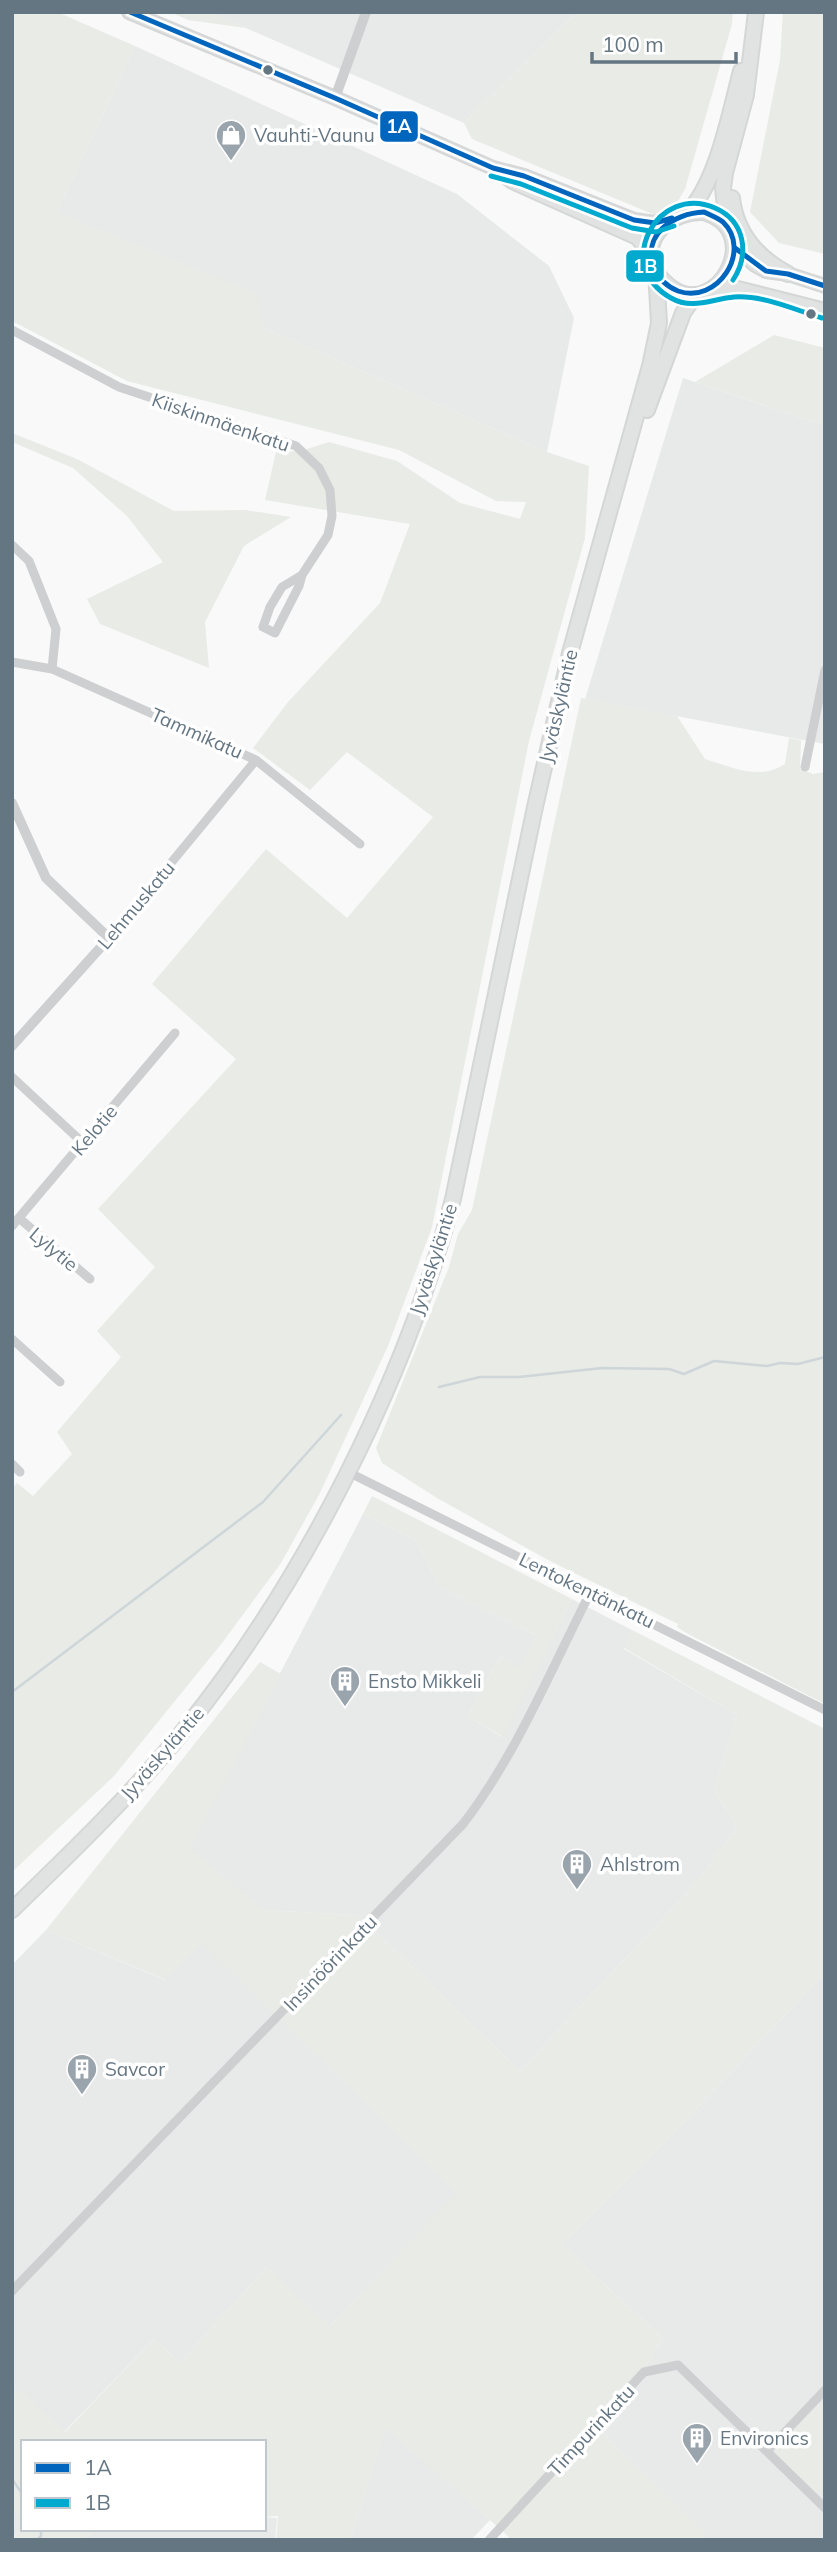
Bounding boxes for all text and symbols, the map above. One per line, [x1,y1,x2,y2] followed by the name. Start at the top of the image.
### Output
[592,21,736,65] scale bar
[602,31,664,57] text: 100 m
[261,63,275,77] unlabelled marker
[379,110,419,143] line badge: 1A
[386,114,413,138] text: 1A
[214,118,248,162] shop icon: Vauhti-Vaunu
[254,123,375,147] place label: Vauhti-Vaunu
[625,249,665,283] line badge: 1B
[633,254,657,278] text: 1B
[804,307,818,321] unlabelled marker
[149,387,293,457] street label: Kiiskinmäenkatu
[533,647,583,765] street label: Jyväskyläntie
[147,702,247,764] street label: Tammikatu
[92,856,180,954] street label: Lehmuskatu
[66,1100,122,1160] street label: Kelotie
[404,1200,462,1318] street label: Jyväskyläntie
[25,1222,83,1276] street label: Lylytie
[515,1547,659,1633] street label: Lentokentänkatu
[328,1664,362,1708] building icon: Ensto Mikkeli
[368,1669,482,1693] place label: Ensto Mikkeli
[115,1702,209,1804] street label: Jyväskyläntie
[560,1847,594,1891] building icon: Ahlstrom
[600,1852,680,1876] place label: Ahlstrom
[278,1910,382,2016] street label: Insinöörinkatu
[65,2052,99,2096] building icon: Savcor
[105,2057,165,2081] place label: Savcor
[543,2379,639,2481] street label: Timpurinkatu
[680,2421,714,2465] building icon: Environics
[720,2426,809,2450] place label: Environics
[21,2440,266,2531] legend
[84,2454,113,2480] text: 1A
[84,2489,111,2515] text: 1B

